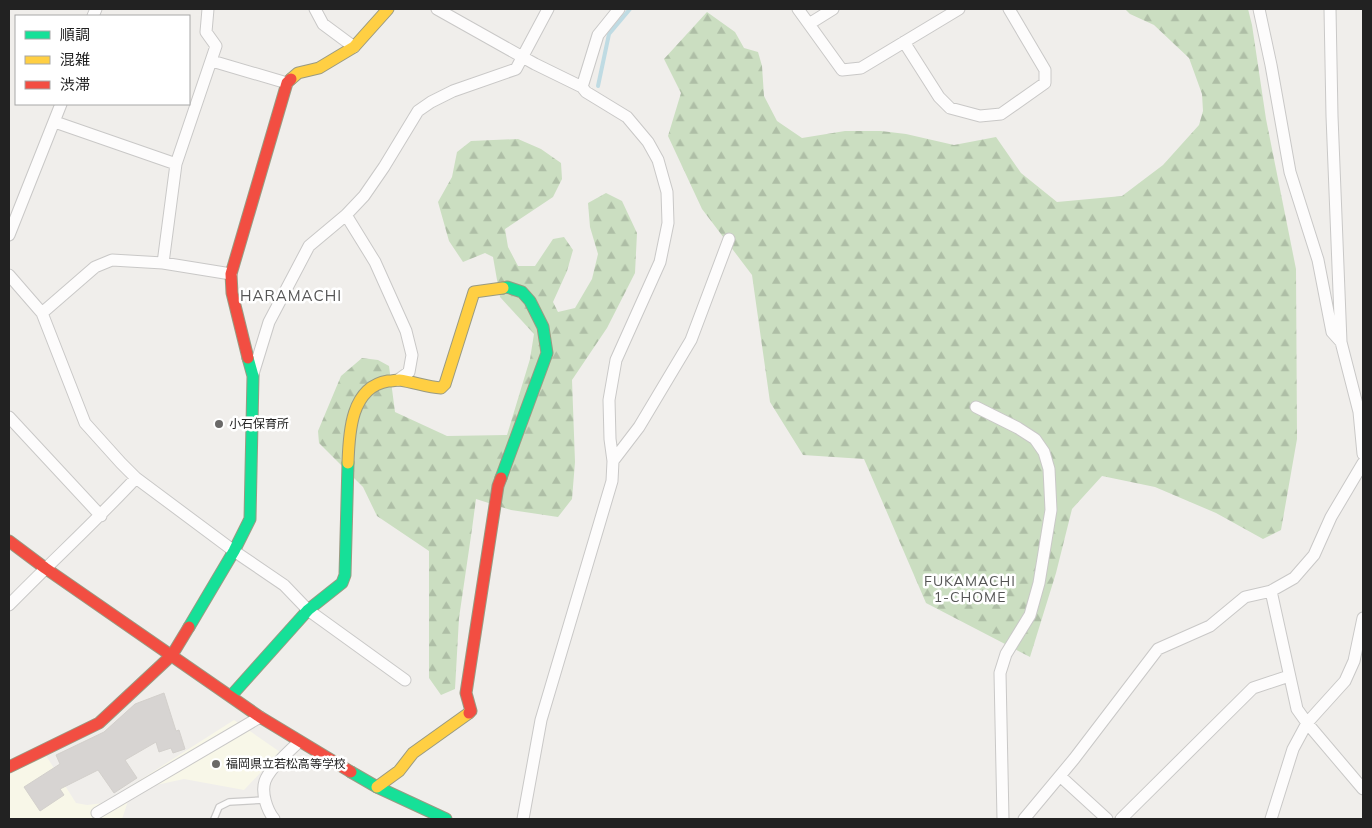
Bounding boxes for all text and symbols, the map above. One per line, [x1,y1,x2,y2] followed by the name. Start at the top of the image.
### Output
[15,15,190,105] legend
[60,25,90,44] text: 順調
[60,50,90,69] text: 混雑
[60,75,90,94] text: 渋滞
[240,286,342,305] district label: HARAMACHI
[229,416,289,431] place label: 小石保育所
[213,418,225,430] marker: 小石保育所
[924,572,1016,606] district label: FUKAMACHI 1-CHOME
[226,756,346,771] place label: 福岡県立若松高等学校
[210,758,222,770] marker: 福岡県立若松高等学校

